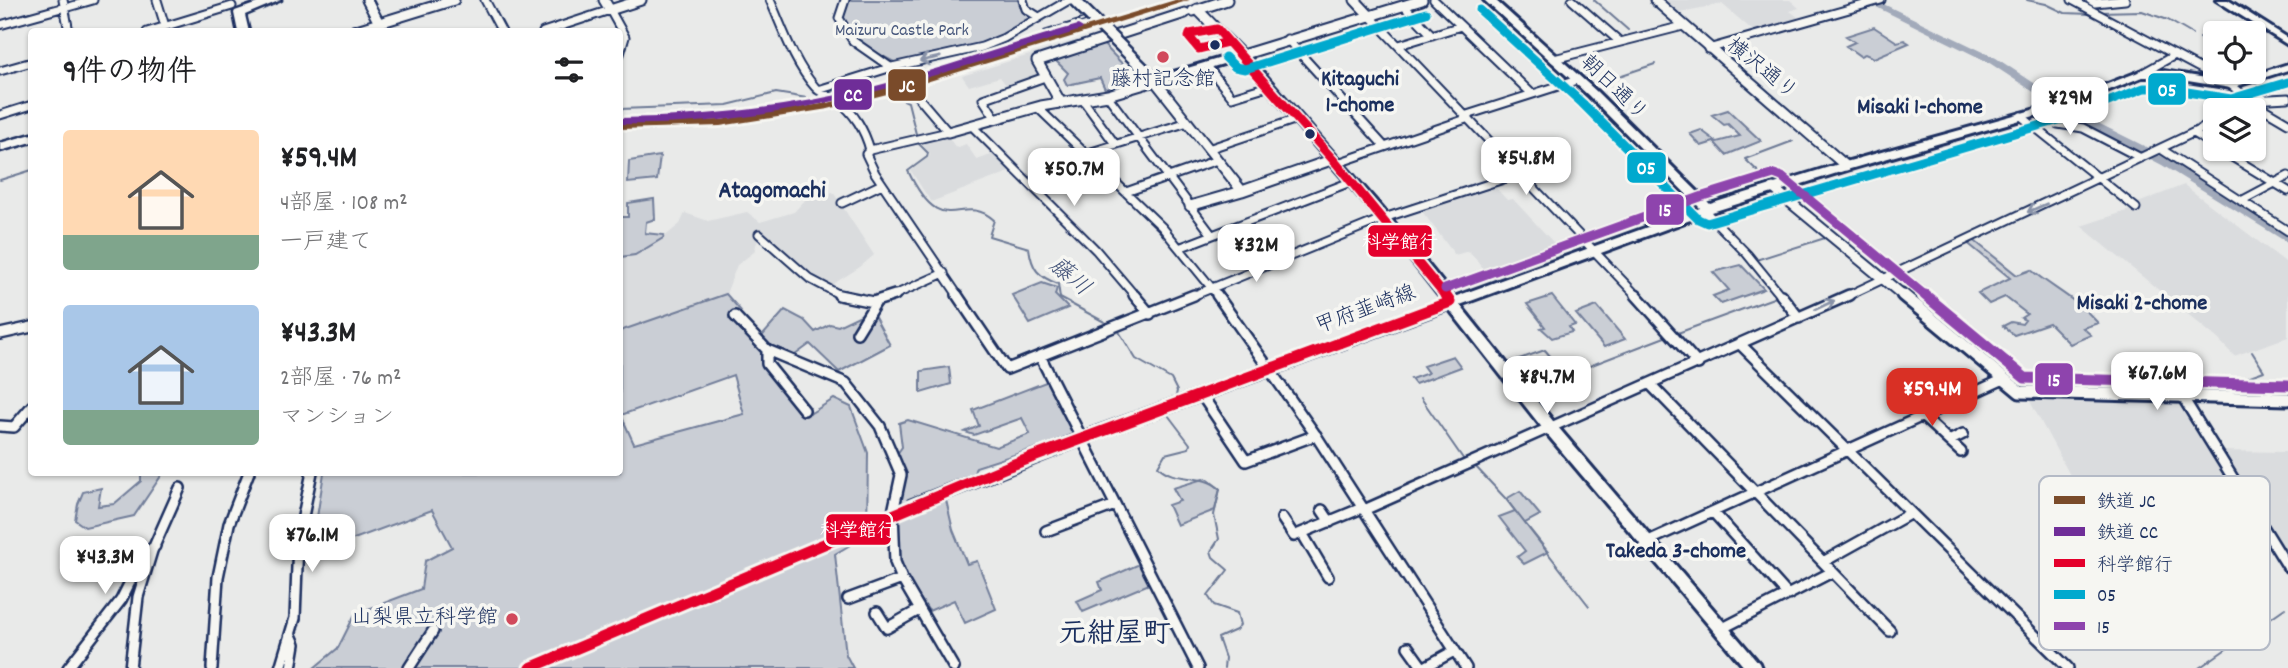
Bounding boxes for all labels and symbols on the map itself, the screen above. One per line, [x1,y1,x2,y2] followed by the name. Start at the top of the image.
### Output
[835,19,969,44] park label: Maizuru Castle Park
[1719,32,1803,108] street label: 横沢通り
[1208,38,1222,52] unlabelled marker
[1155,49,1171,65] marker: 藤村記念館
[1572,49,1654,129] street label: 朝日通り
[919,52,942,66] one-way arrow
[1321,64,1400,123] district label: Kitaguchi 1-chome
[1111,66,1216,96] place label: 藤村記念館
[887,68,927,102] line badge: JC
[2147,72,2187,106] line badge: 05
[899,75,916,102] text: JC
[833,78,873,111] line badge: CC
[2029,78,2111,137] pin: ¥29M
[2157,79,2177,106] text: 05
[844,84,863,111] text: CC
[1857,92,1983,125] district label: Misaki 1-chome
[1303,127,1317,141] unlabelled marker
[1469,138,1583,197] pin: ¥54.8M
[1017,148,1131,208] pin: ¥50.7M
[1626,151,1667,184] line badge: 05
[1636,157,1656,184] text: 05
[718,175,826,209] district label: Atagomachi
[1645,193,1685,226] line badge: 15
[1659,199,1672,226] text: 15
[2027,202,2048,215] one-way arrow
[1215,224,1297,284] pin: ¥32M
[1367,224,1433,258] line badge: 科学館行
[1362,231,1438,258] text: 科学館行
[1041,251,1097,305] water label: 藤川
[1312,279,1420,343] street label: 甲府韮崎線
[2077,288,2207,321] district label: Misaki 2-chome
[1814,298,1835,312] one-way arrow
[2100,352,2214,412] pin: ¥67.6M
[1490,356,1604,416] pin: ¥84.7M
[2034,362,2074,396] line badge: 15
[1875,368,1989,428] pin: ¥59.4M
[2048,369,2061,396] text: 15
[2039,476,2270,650] legend
[2097,490,2156,517] text: 鉄道 JC
[825,513,892,546] line badge: 科学館行
[255,514,369,574] pin: ¥76.1M
[820,519,896,546] text: 科学館行
[2097,521,2158,548] text: 鉄道 CC
[48,536,162,596] pin: ¥43.3M
[1606,536,1746,569] district label: Takeda 3-chome
[2097,553,2173,580] text: 科学館行
[2097,584,2116,611] text: 05
[351,604,498,634] place label: 山梨県立科学館
[504,611,520,627] marker: 山梨県立科学館
[1059,616,1171,656] district label: 元紺屋町
[2097,616,2110,643] text: 15

